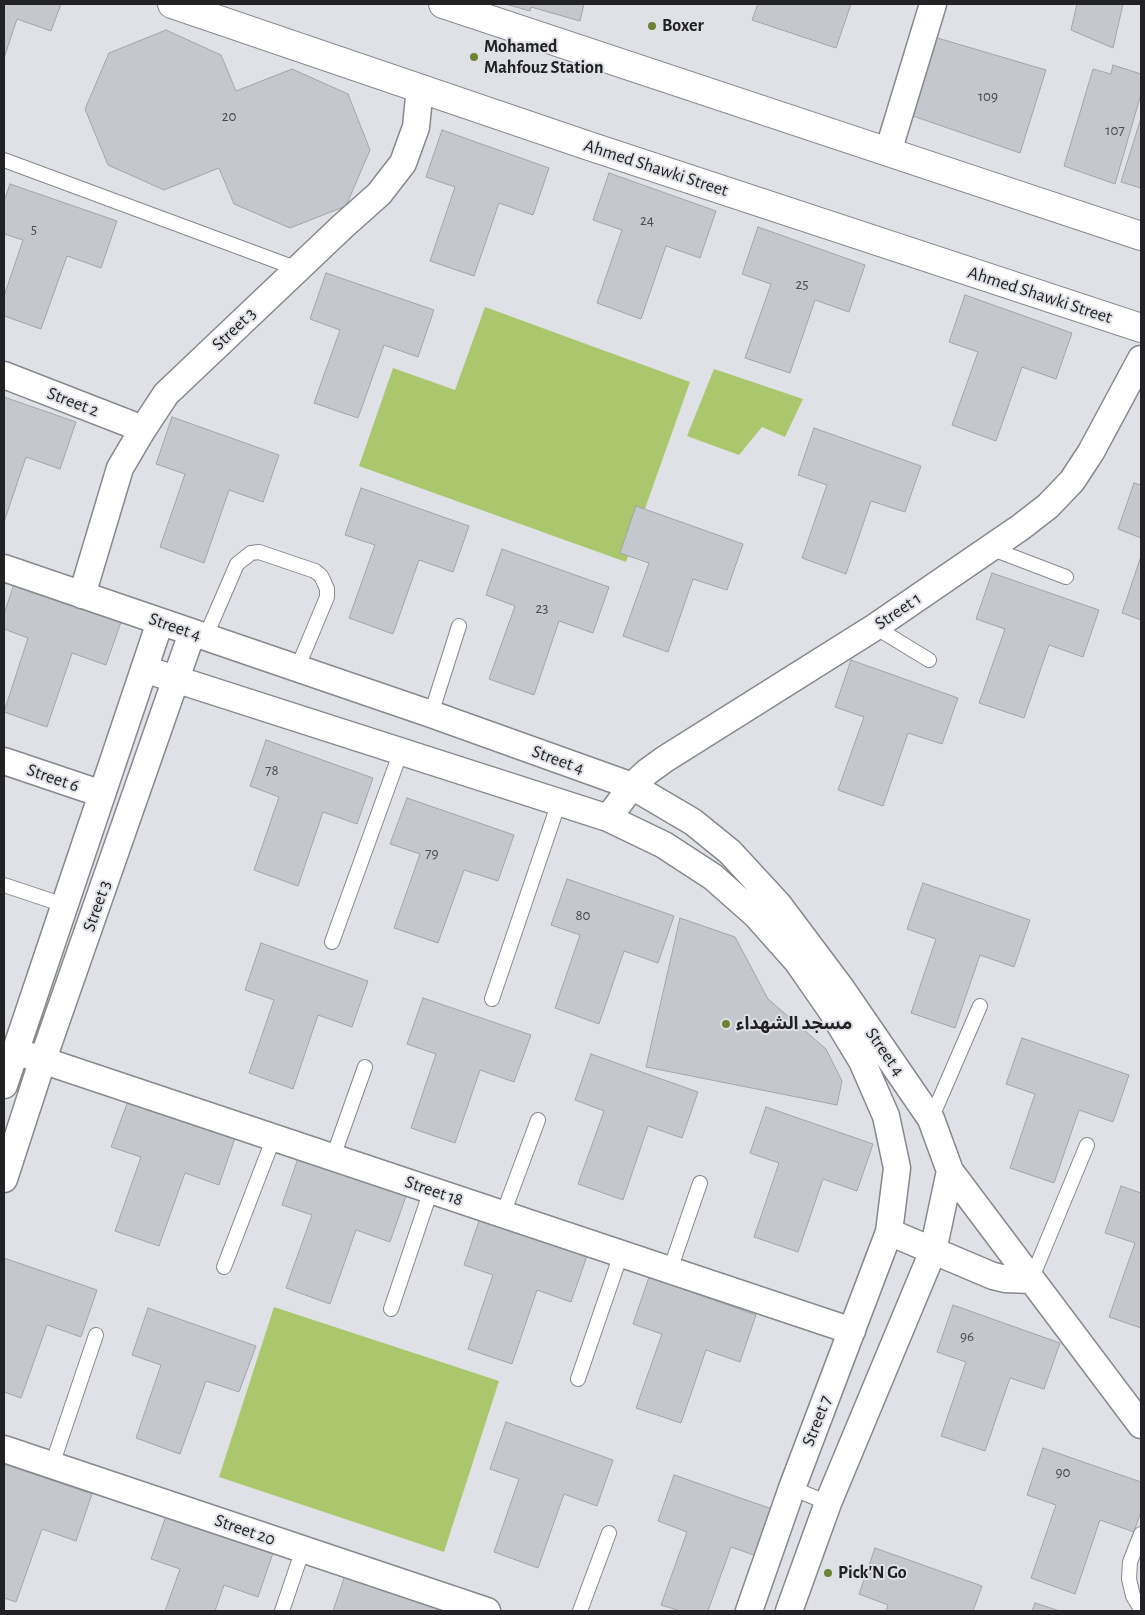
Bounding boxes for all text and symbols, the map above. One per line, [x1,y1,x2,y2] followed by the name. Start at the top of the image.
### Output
[662,15,704,37] place label: Boxer
[646,20,658,32] marker: Boxer
[484,36,603,78] place label: Mohamed Mahfouz Station
[468,51,480,63] marker: Mohamed Mahfouz Station
[978,87,998,105] house number: 109
[222,107,236,125] house number: 20
[1105,121,1125,139] house number: 107
[581,134,731,202] street label: Ahmed Shawki Street
[640,211,654,229] house number: 24
[31,220,37,238] house number: 5
[965,261,1115,329] street label: Ahmed Shawki Street
[795,275,809,293] house number: 25
[208,303,260,355] street label: Street 3
[44,382,102,422] street label: Street 2
[871,588,925,634] street label: Street 1
[535,599,549,617] house number: 23
[146,608,204,646] street label: Street 4
[529,741,587,779] street label: Street 4
[24,759,82,797] street label: Street 6
[265,761,279,779] house number: 78
[425,844,439,862] house number: 79
[78,878,116,934] street label: Street 3
[575,906,591,924] house number: 80
[736,1013,852,1035] place label: مسجد الشهداء
[720,1018,732,1030] marker: مسجد الشهداء
[861,1024,909,1080] street label: Street 4
[402,1171,466,1211] street label: Street 18
[960,1327,974,1345] house number: 96
[797,1392,837,1450] street label: Street 7
[1056,1463,1070,1481] house number: 90
[212,1510,278,1550] street label: Street 20
[838,1562,907,1584] place label: Pick'N Go
[822,1567,834,1579] marker: Pick'N Go

